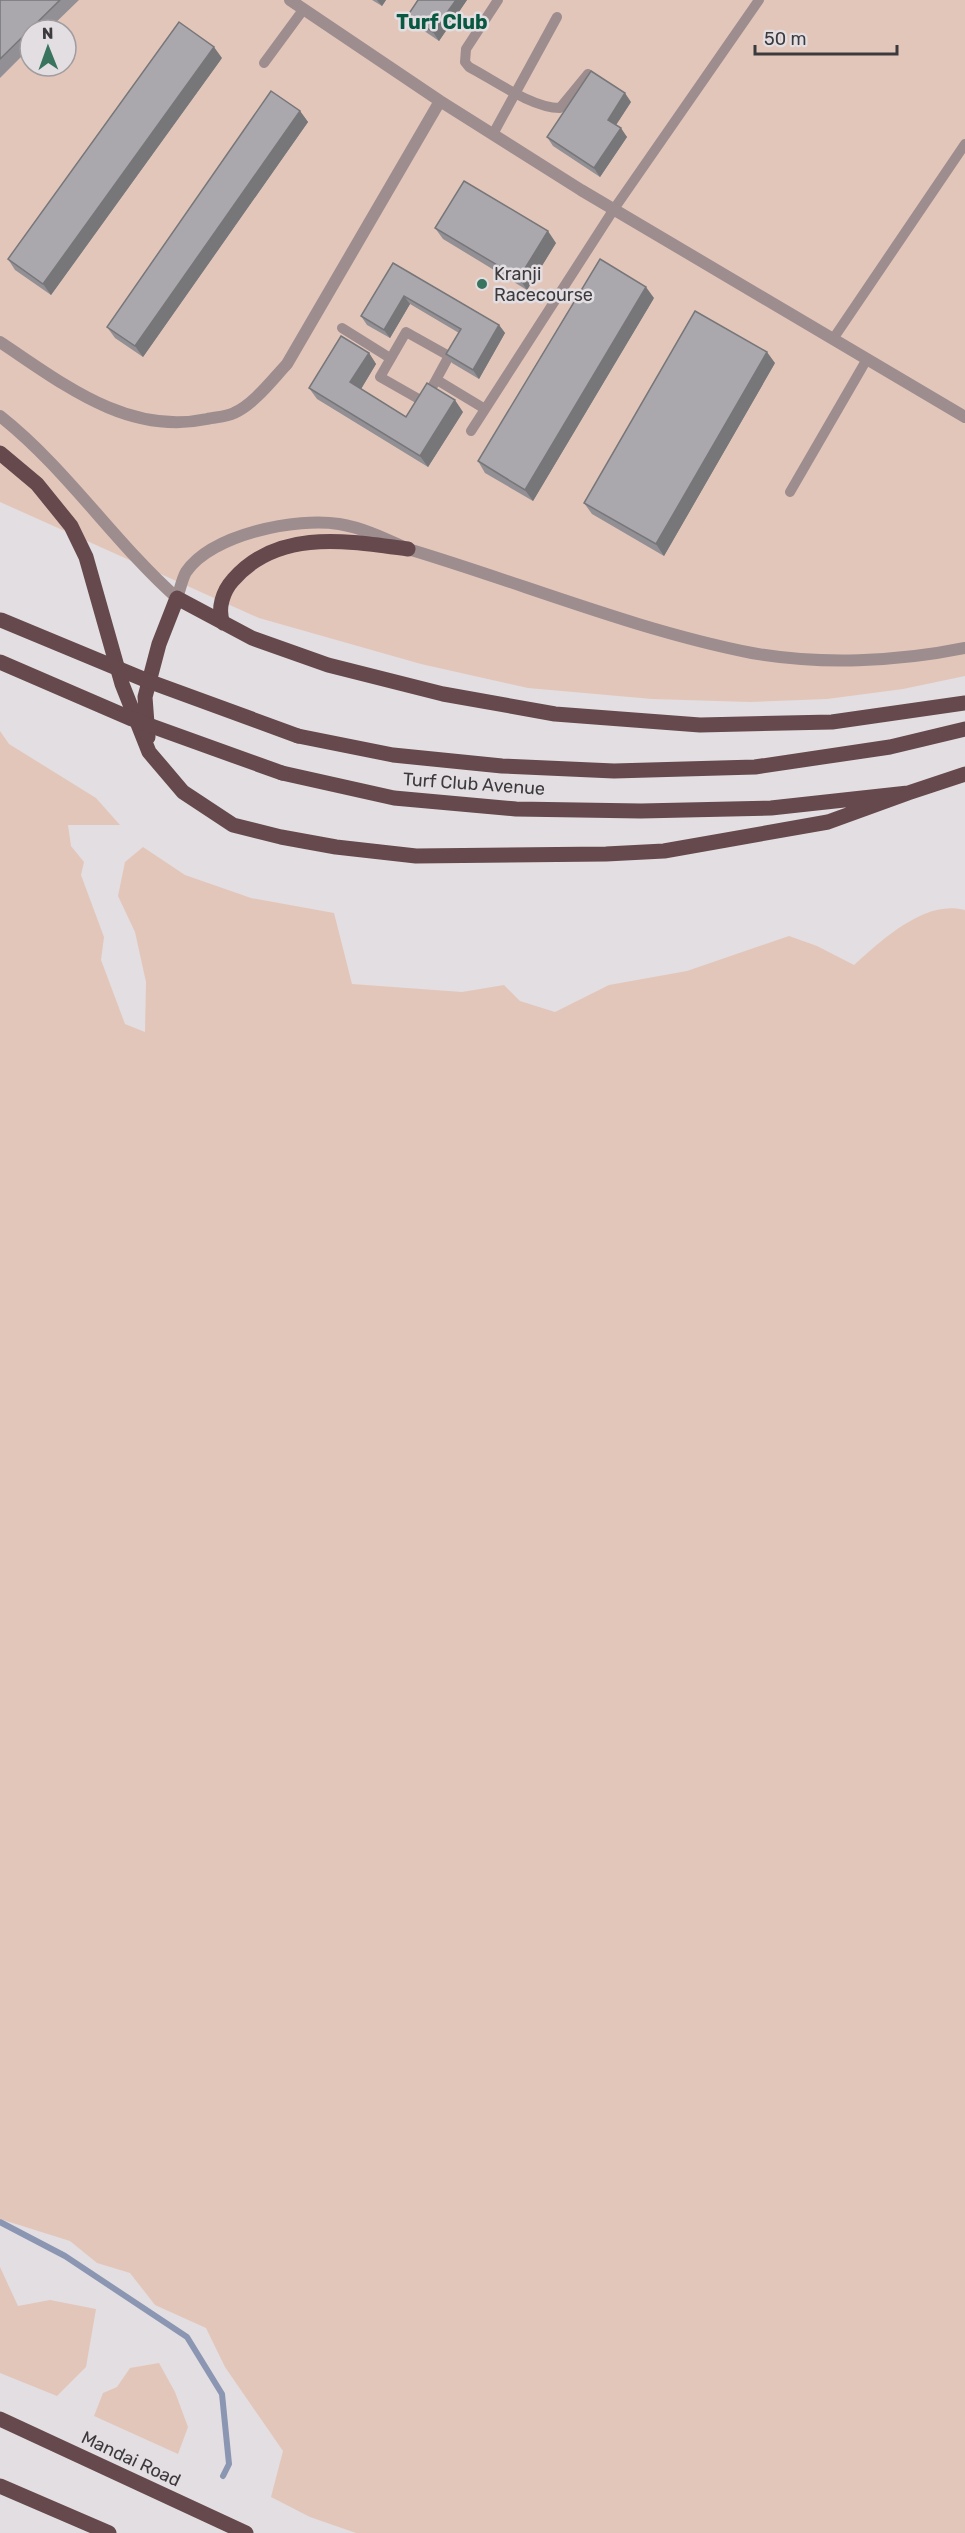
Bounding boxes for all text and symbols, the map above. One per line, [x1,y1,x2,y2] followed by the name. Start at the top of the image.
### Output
[396,10,488,34] district label: Turf Club
[18,18,78,78] north arrow
[755,18,898,56] scale bar
[42,24,54,43] text: N
[764,28,807,50] text: 50 m
[494,263,593,306] place label: Kranji Racecourse
[475,277,489,291] marker: Kranji Racecourse
[402,768,546,800] street label: Turf Club Avenue
[78,2426,184,2492] street label: Mandai Road

